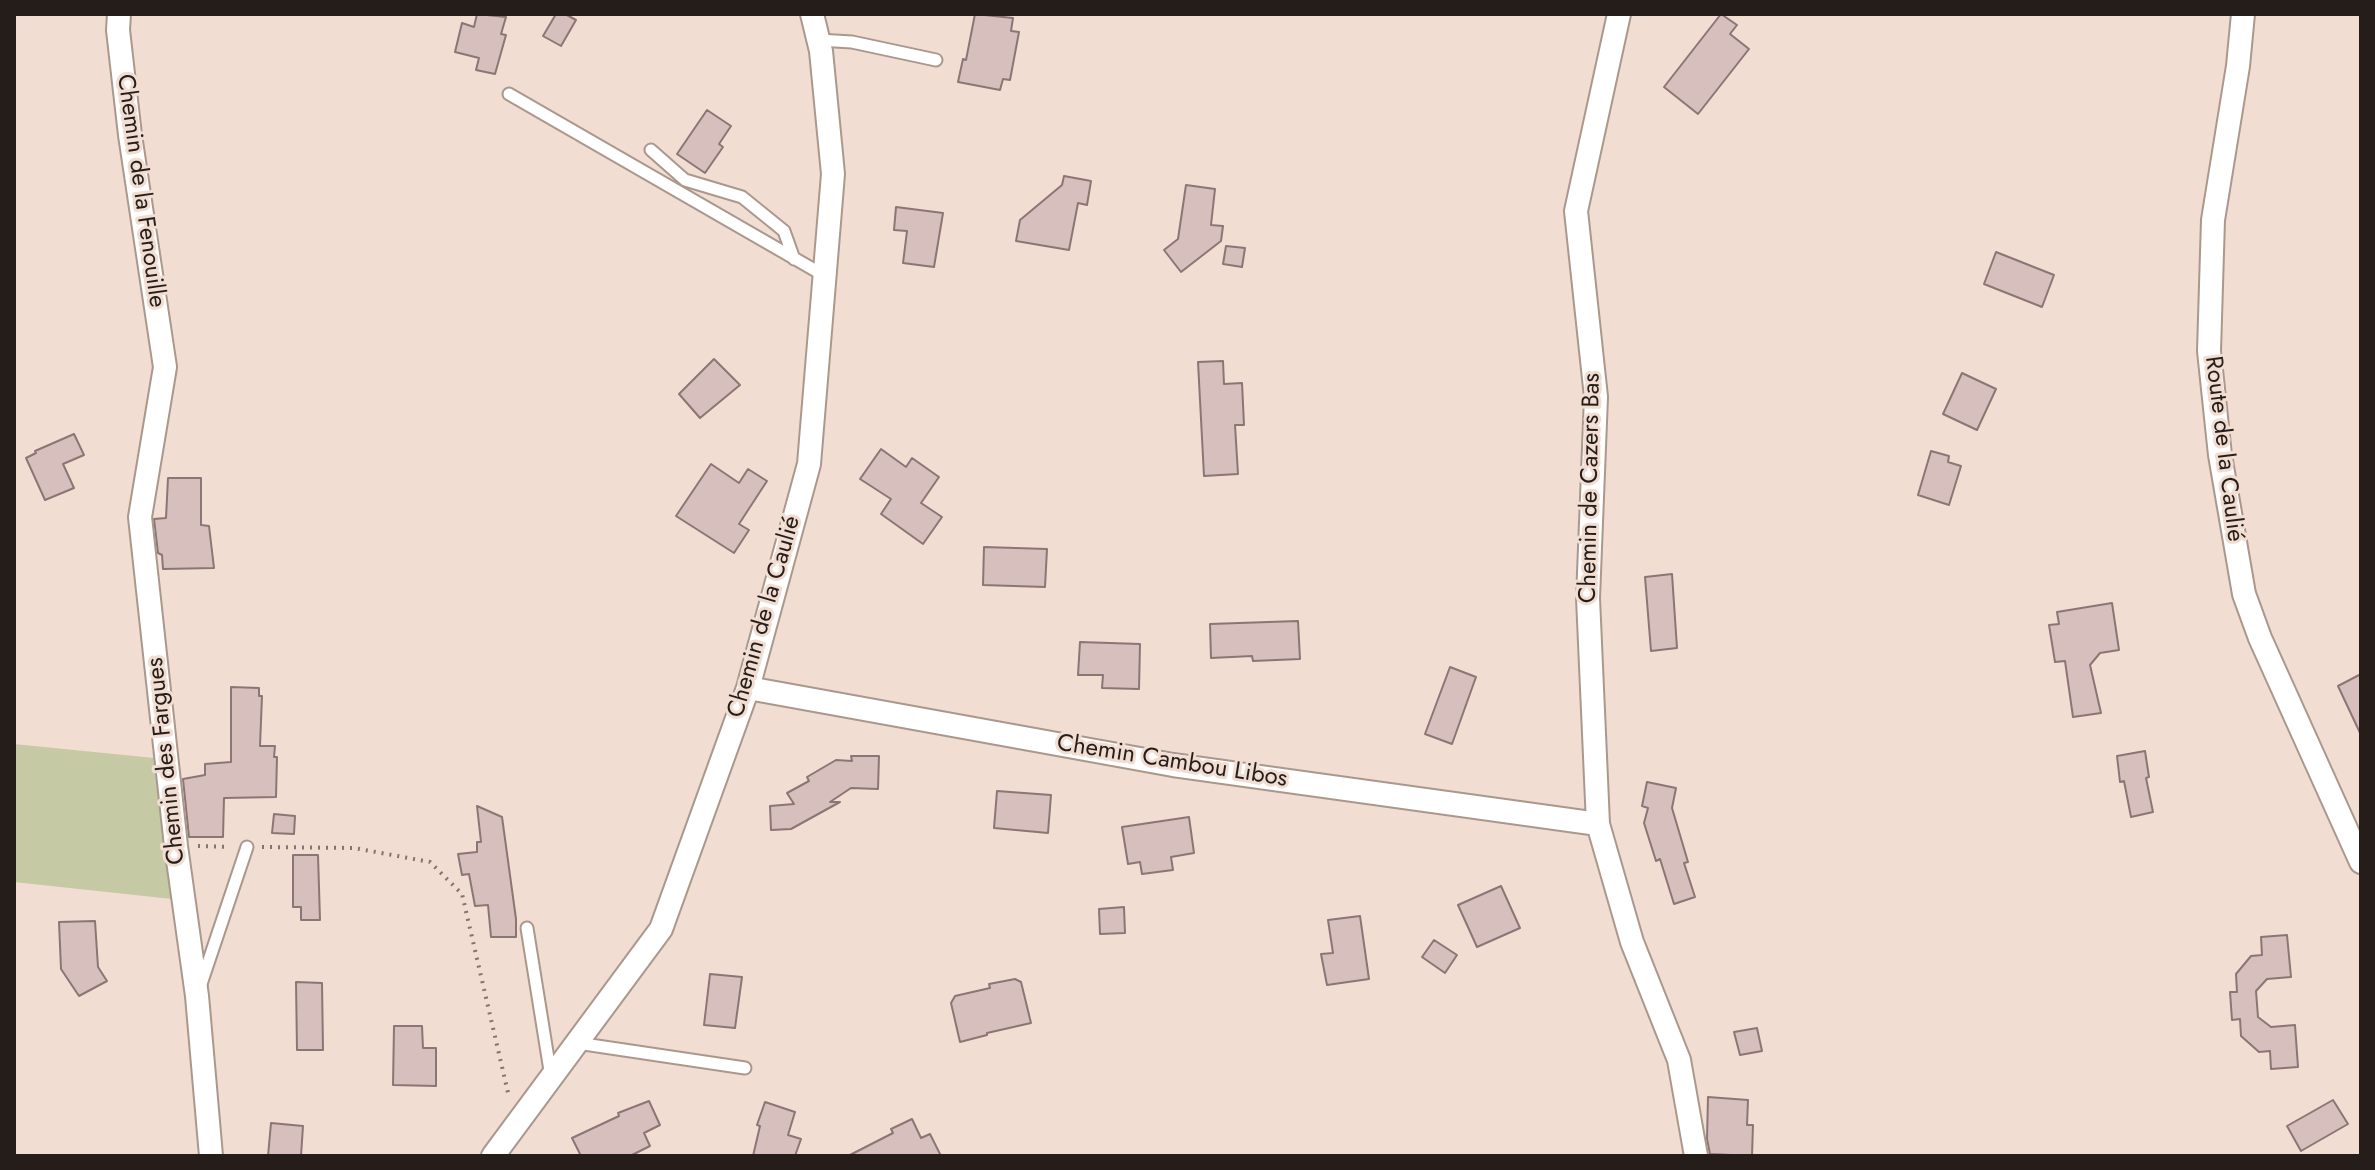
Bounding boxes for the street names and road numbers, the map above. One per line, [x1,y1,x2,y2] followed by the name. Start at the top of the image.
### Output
[109,73,171,309] street label: Chemin de la Fenouille
[2197,355,2249,543] street label: Route de la Caulié
[1575,373,1607,603] street label: Chemin de Cazers Bas
[722,513,808,721] street label: Chemin de la Caulié
[142,656,192,866] street label: Chemin des Fargues
[1055,730,1289,794] street label: Chemin Cambou Libos

